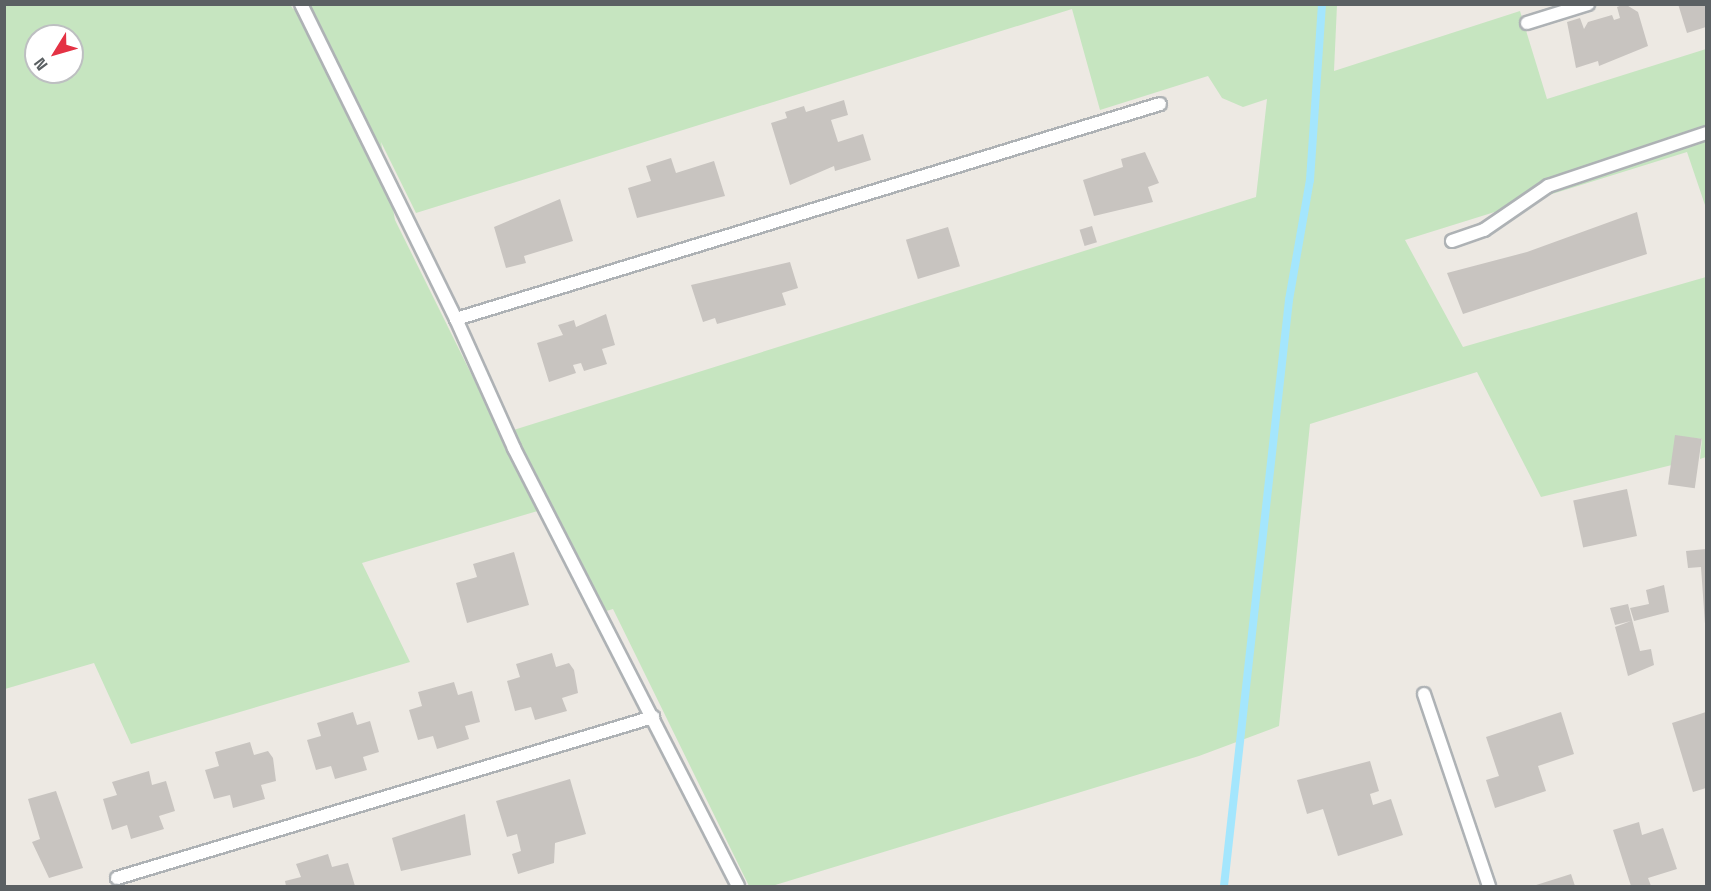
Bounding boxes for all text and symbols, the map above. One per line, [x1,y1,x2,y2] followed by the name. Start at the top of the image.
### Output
[24,24,84,84] north arrow
[29,53,52,75] text: N

